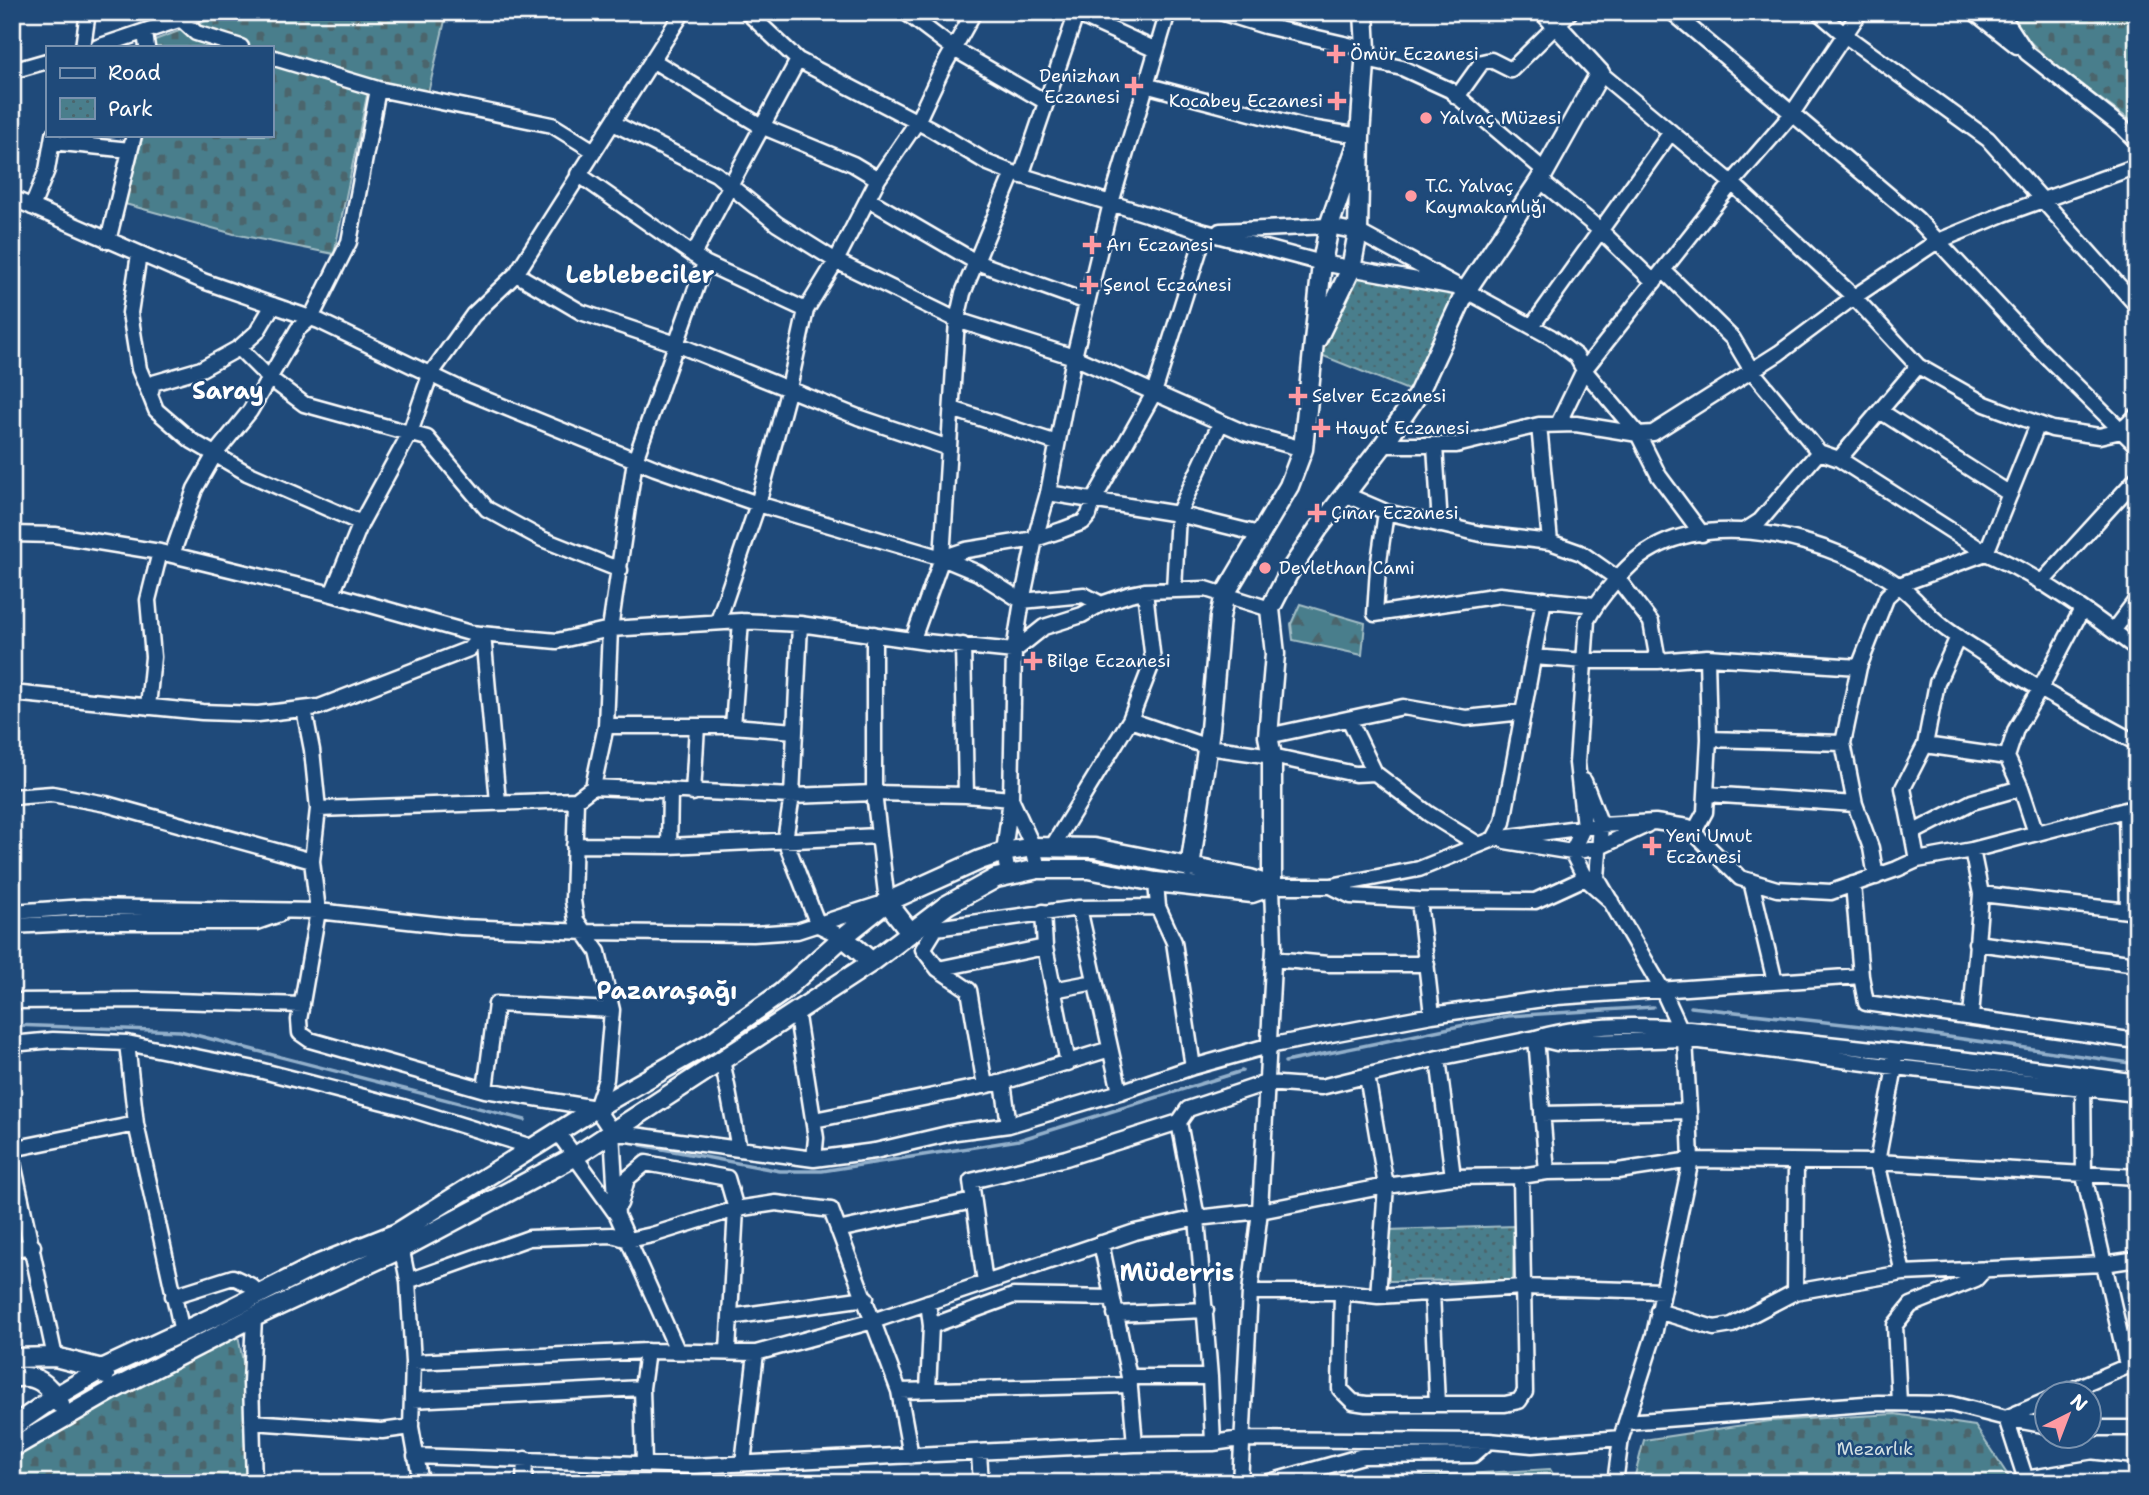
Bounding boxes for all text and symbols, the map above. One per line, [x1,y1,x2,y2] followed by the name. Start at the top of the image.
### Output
[1350,42,1479,66] place label: Ömür Eczanesi
[46,46,273,136] legend
[1328,46,1344,62] marker: Ömür Eczanesi
[108,59,161,87] text: Road
[1039,64,1120,109] place label: Denizhan Eczanesi
[1126,78,1142,94] marker: Denizhan Eczanesi
[1169,89,1323,113] place label: Kocabey Eczanesi
[1329,93,1345,109] marker: Kocabey Eczanesi
[108,95,153,123] text: Park
[1440,106,1562,130] place label: Yalvaç Müzesi
[1418,110,1434,126] marker: Yalvaç Müzesi
[1425,174,1547,219] place label: T.C. Yalvaç Kaymakamlığı
[1403,188,1419,204] marker: T.C. Yalvaç Kaymakamlığı
[1106,233,1214,257] place label: Arı Eczanesi
[1084,237,1100,253] marker: Arı Eczanesi
[566,259,715,291] district label: Leblebeciler
[1103,273,1232,297] place label: Şenol Eczanesi
[1081,277,1097,293] marker: Şenol Eczanesi
[192,375,264,407] district label: Saray
[1312,384,1446,408] place label: Selver Eczanesi
[1290,388,1306,404] marker: Selver Eczanesi
[1335,416,1470,440] place label: Hayat Eczanesi
[1313,420,1329,436] marker: Hayat Eczanesi
[1331,501,1459,525] place label: Çınar Eczanesi
[1309,505,1325,521] marker: Çınar Eczanesi
[1279,556,1415,580] place label: Devlethan Cami
[1257,560,1273,576] marker: Devlethan Cami
[1047,649,1171,673] place label: Bilge Eczanesi
[1025,653,1041,669] marker: Bilge Eczanesi
[1666,824,1753,869] place label: Yeni Umut Eczanesi
[1644,838,1660,854] marker: Yeni Umut Eczanesi
[597,975,737,1007] district label: Pazaraşağı
[1120,1257,1234,1289] district label: Müderris
[2034,1380,2104,1450] north arrow
[2065,1388,2093,1417] text: N
[1837,1437,1913,1461] park label: Mezarlık

